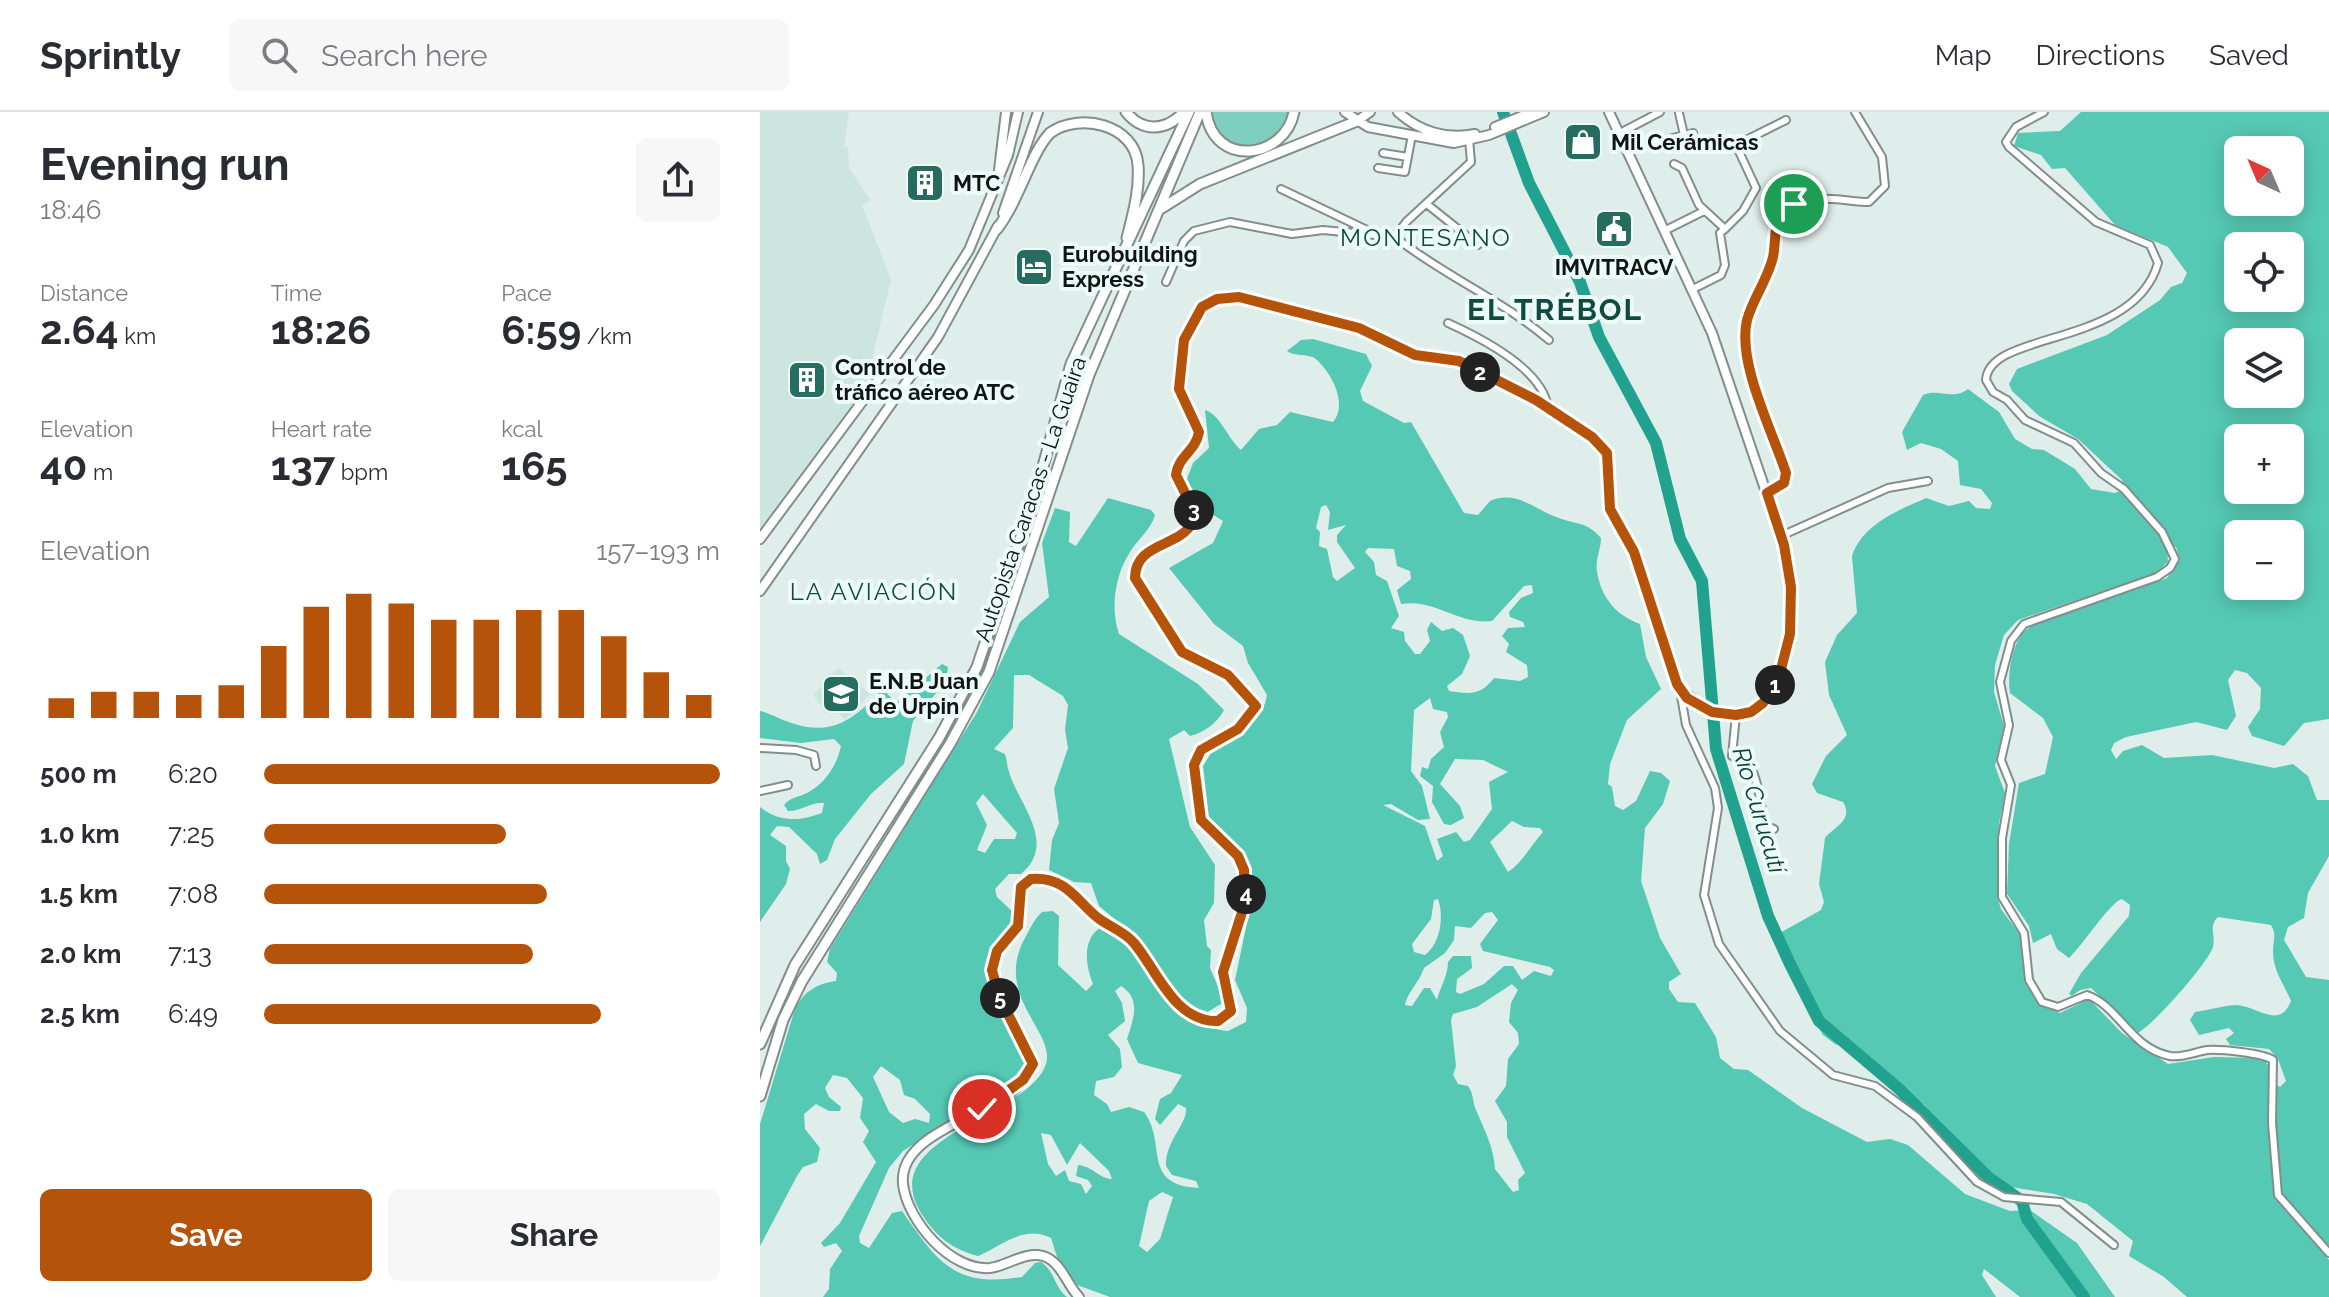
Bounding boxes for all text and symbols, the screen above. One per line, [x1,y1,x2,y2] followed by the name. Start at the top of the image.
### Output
[229,19,789,91] search box
[40,33,181,78] text: Sprintly
[257,33,301,77] icon: search
[321,38,488,73] text: Search here
[1935,39,1992,72] text: Map
[2036,39,2165,72] text: Directions
[2209,39,2289,72] text: Saved
[1562,121,1604,163] shop icon: Mil Cerámicas
[1611,129,1759,155] place label: Mil Cerámicas
[2224,136,2304,216] north arrow
[2224,136,2304,600] map controls
[636,138,720,222] button: share
[40,139,289,190] text: Evening run
[904,162,946,204] building icon: MTC
[953,170,1000,196] place label: MTC
[1760,170,1828,238] pin
[1772,182,1816,226] icon: arrive
[40,195,101,225] text: 18:46
[1593,208,1635,250] public building icon: IMVITRACV
[1340,223,1512,252] district label: MONTESANO
[2224,232,2304,312] button: locate
[1062,241,1198,292] place label: Eurobuilding Express
[1013,246,1055,288] hotel icon: Eurobuilding Express
[1555,254,1673,280] place label: IMVITRACV
[40,280,128,306] text: Distance
[271,280,322,306] text: Time
[501,280,552,306] text: Pace
[1467,292,1643,327] district label: EL TRÉBOL
[40,306,119,353] text: 2.64
[271,306,371,353] text: 18:26
[501,306,581,353] text: 6:59
[119,323,156,349] text: km
[581,323,632,349] text: /km
[2224,328,2304,408] button: layers
[1460,352,1500,392] pin: 2
[969,353,1091,645] street label: Autopista Caracas - La Guaira
[835,354,1015,405] place label: Control de tráfico aéreo ATC
[786,359,828,401] building icon: Control de tráfico aéreo ATC
[1474,359,1486,385] text: 2
[40,416,133,442] text: Elevation
[271,416,372,442] text: Heart rate
[501,416,542,442] text: kcal
[2224,424,2304,504] button: +
[40,442,87,489] text: 40
[271,442,335,489] text: 137
[501,442,568,489] text: 165
[87,459,113,485] text: m
[335,459,388,485] text: bpm
[1174,490,1214,530] pin: 3
[1188,497,1200,523] text: 3
[2224,520,2304,600] button: −
[40,536,150,566] text: Elevation
[596,536,720,566] text: 157–193 m
[790,577,958,606] district label: LA AVIACIÓN
[1755,665,1795,705] pin: 1
[869,668,979,719] place label: E.N.B Juan de Urpin
[1770,672,1780,698] text: 1
[820,673,862,715] school or university icon: E.N.B Juan de Urpin
[1727,743,1793,879] water label: Río Curucutí
[40,759,117,789] text: 500 m
[168,759,218,789] text: 6:20
[40,819,120,849] text: 1.0 km
[168,819,215,849] text: 7:25
[1226,874,1266,914] pin: 4
[40,879,118,909] text: 1.5 km
[168,879,218,909] text: 7:08
[1240,881,1252,907] text: 4
[40,939,121,969] text: 2.0 km
[168,939,212,969] text: 7:13
[980,978,1020,1018] pin: 5
[994,985,1006,1011] text: 5
[40,999,120,1029] text: 2.5 km
[168,999,218,1029] text: 6:49
[948,1075,1016,1143] pin
[960,1087,1004,1131] icon: check
[40,1189,372,1281] button: Save
[388,1189,720,1281] button: Share

